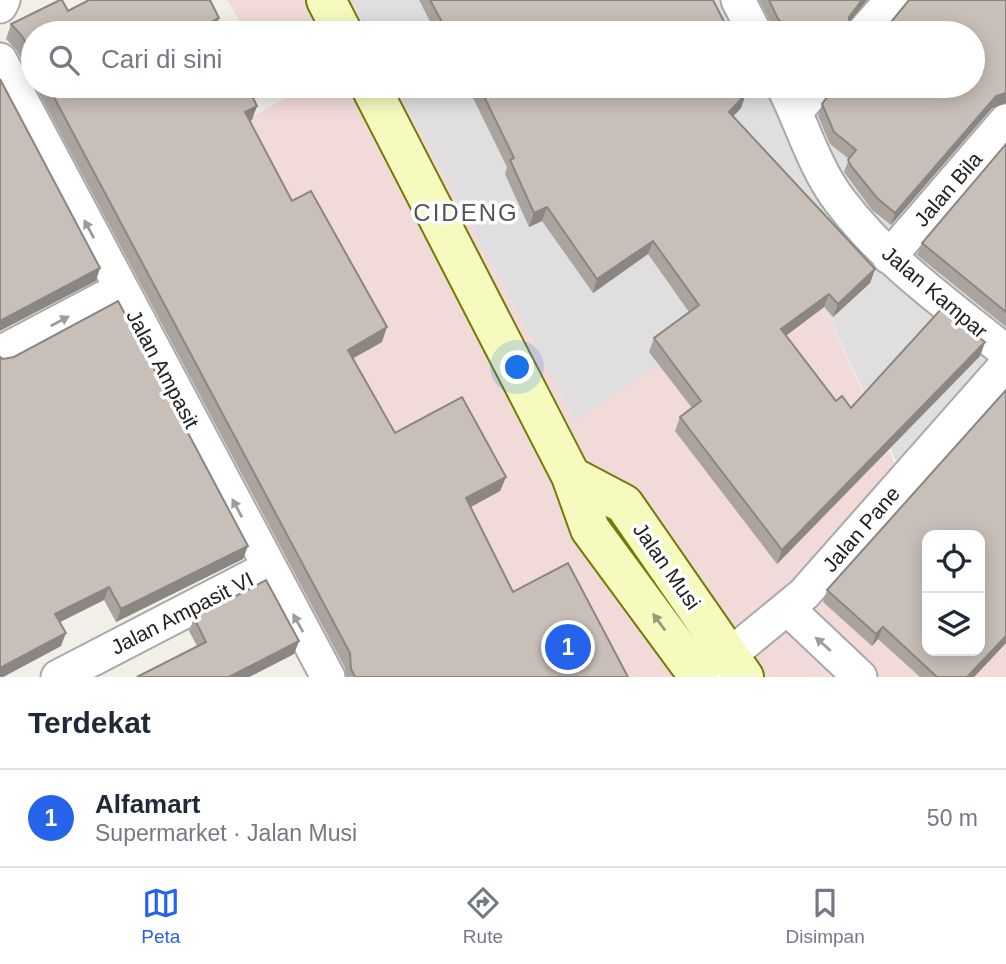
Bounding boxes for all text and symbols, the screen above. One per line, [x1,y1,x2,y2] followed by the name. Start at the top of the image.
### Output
[21,21,985,98] search box
[45,41,83,79] icon: search
[101,44,222,74] text: Cari di sini
[909,147,987,231] street label: Jalan Bila
[413,199,519,226] district label: CIDENG
[84,219,95,239] one-way arrow
[878,242,992,342] street label: Jalan Kampar
[122,306,204,432] street label: Jalan Ampasit
[51,315,70,327] one-way arrow
[500,350,534,384] your location
[818,482,904,576] street label: Jalan Pane
[231,497,243,517] one-way arrow
[629,518,705,614] street label: Jalan Musi
[922,530,985,656] map controls
[922,530,985,593] button: locate
[107,567,257,659] street label: Jalan Ampasit VI
[922,593,985,656] button: layers
[292,613,304,632] one-way arrow
[652,613,666,631] one-way arrow
[545,621,591,673] pin: 1
[814,636,832,652] one-way arrow
[28,706,151,739] text: Terdekat
[95,789,200,819] text: Alfamart
[45,805,57,831] text: 1
[927,805,978,831] text: 50 m
[95,820,357,846] text: Supermarket · Jalan Musi
[141,884,180,948] tab: Peta
[463,884,503,948] tab: Rute
[786,884,865,948] tab: Disimpan

